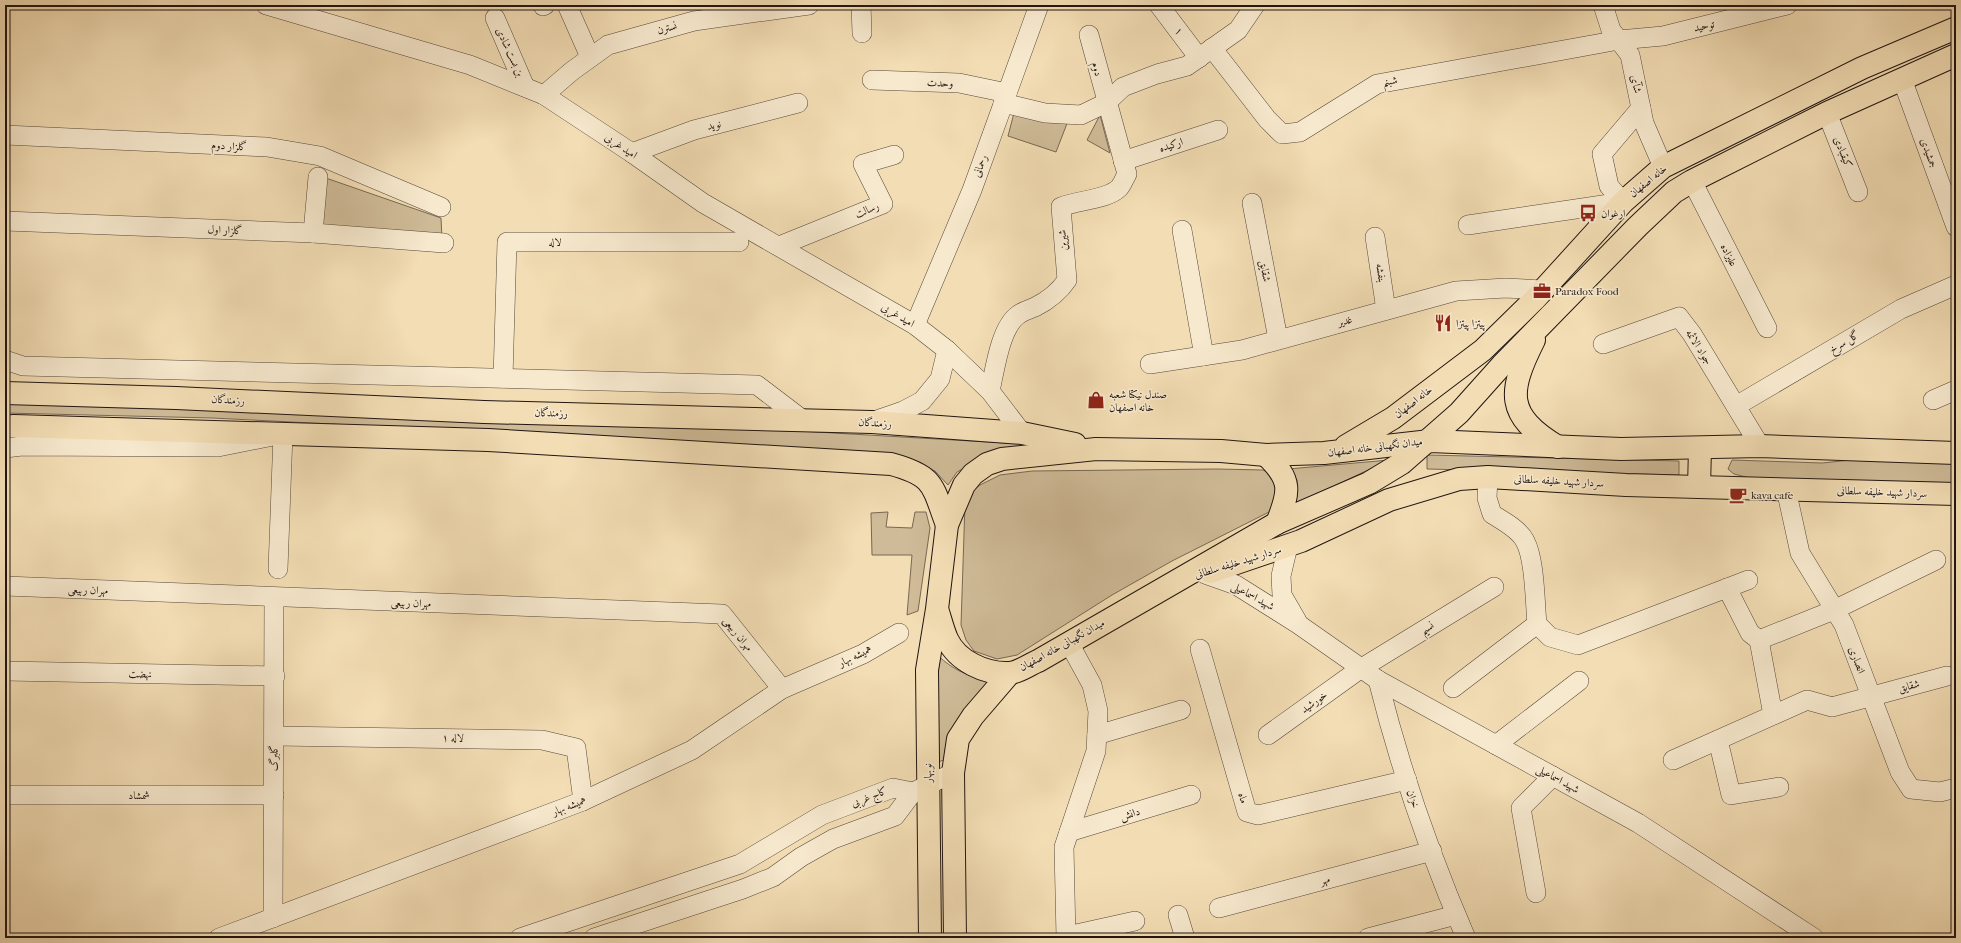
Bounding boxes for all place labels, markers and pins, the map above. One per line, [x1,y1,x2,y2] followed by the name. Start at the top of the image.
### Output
[1578,203,1598,223] bus stop icon: ارغوان
[1601,207,1626,220] place label: ارغوان
[1532,281,1552,301] office icon: Paradox Food
[1555,285,1620,298] place label: Paradox Food
[1433,313,1453,333] restaurant icon: پیتزا پیتزا
[1456,317,1485,331] place label: پیتزا پیتزا
[1109,388,1167,414] place label: صندل نیکتا شعبه خانه اصفهان
[1086,390,1106,410] shop icon: صندل نیکتا شعبه خانه اصفهان
[1728,485,1748,505] cafe icon: kava cafe
[1751,489,1794,502] place label: kava cafe

